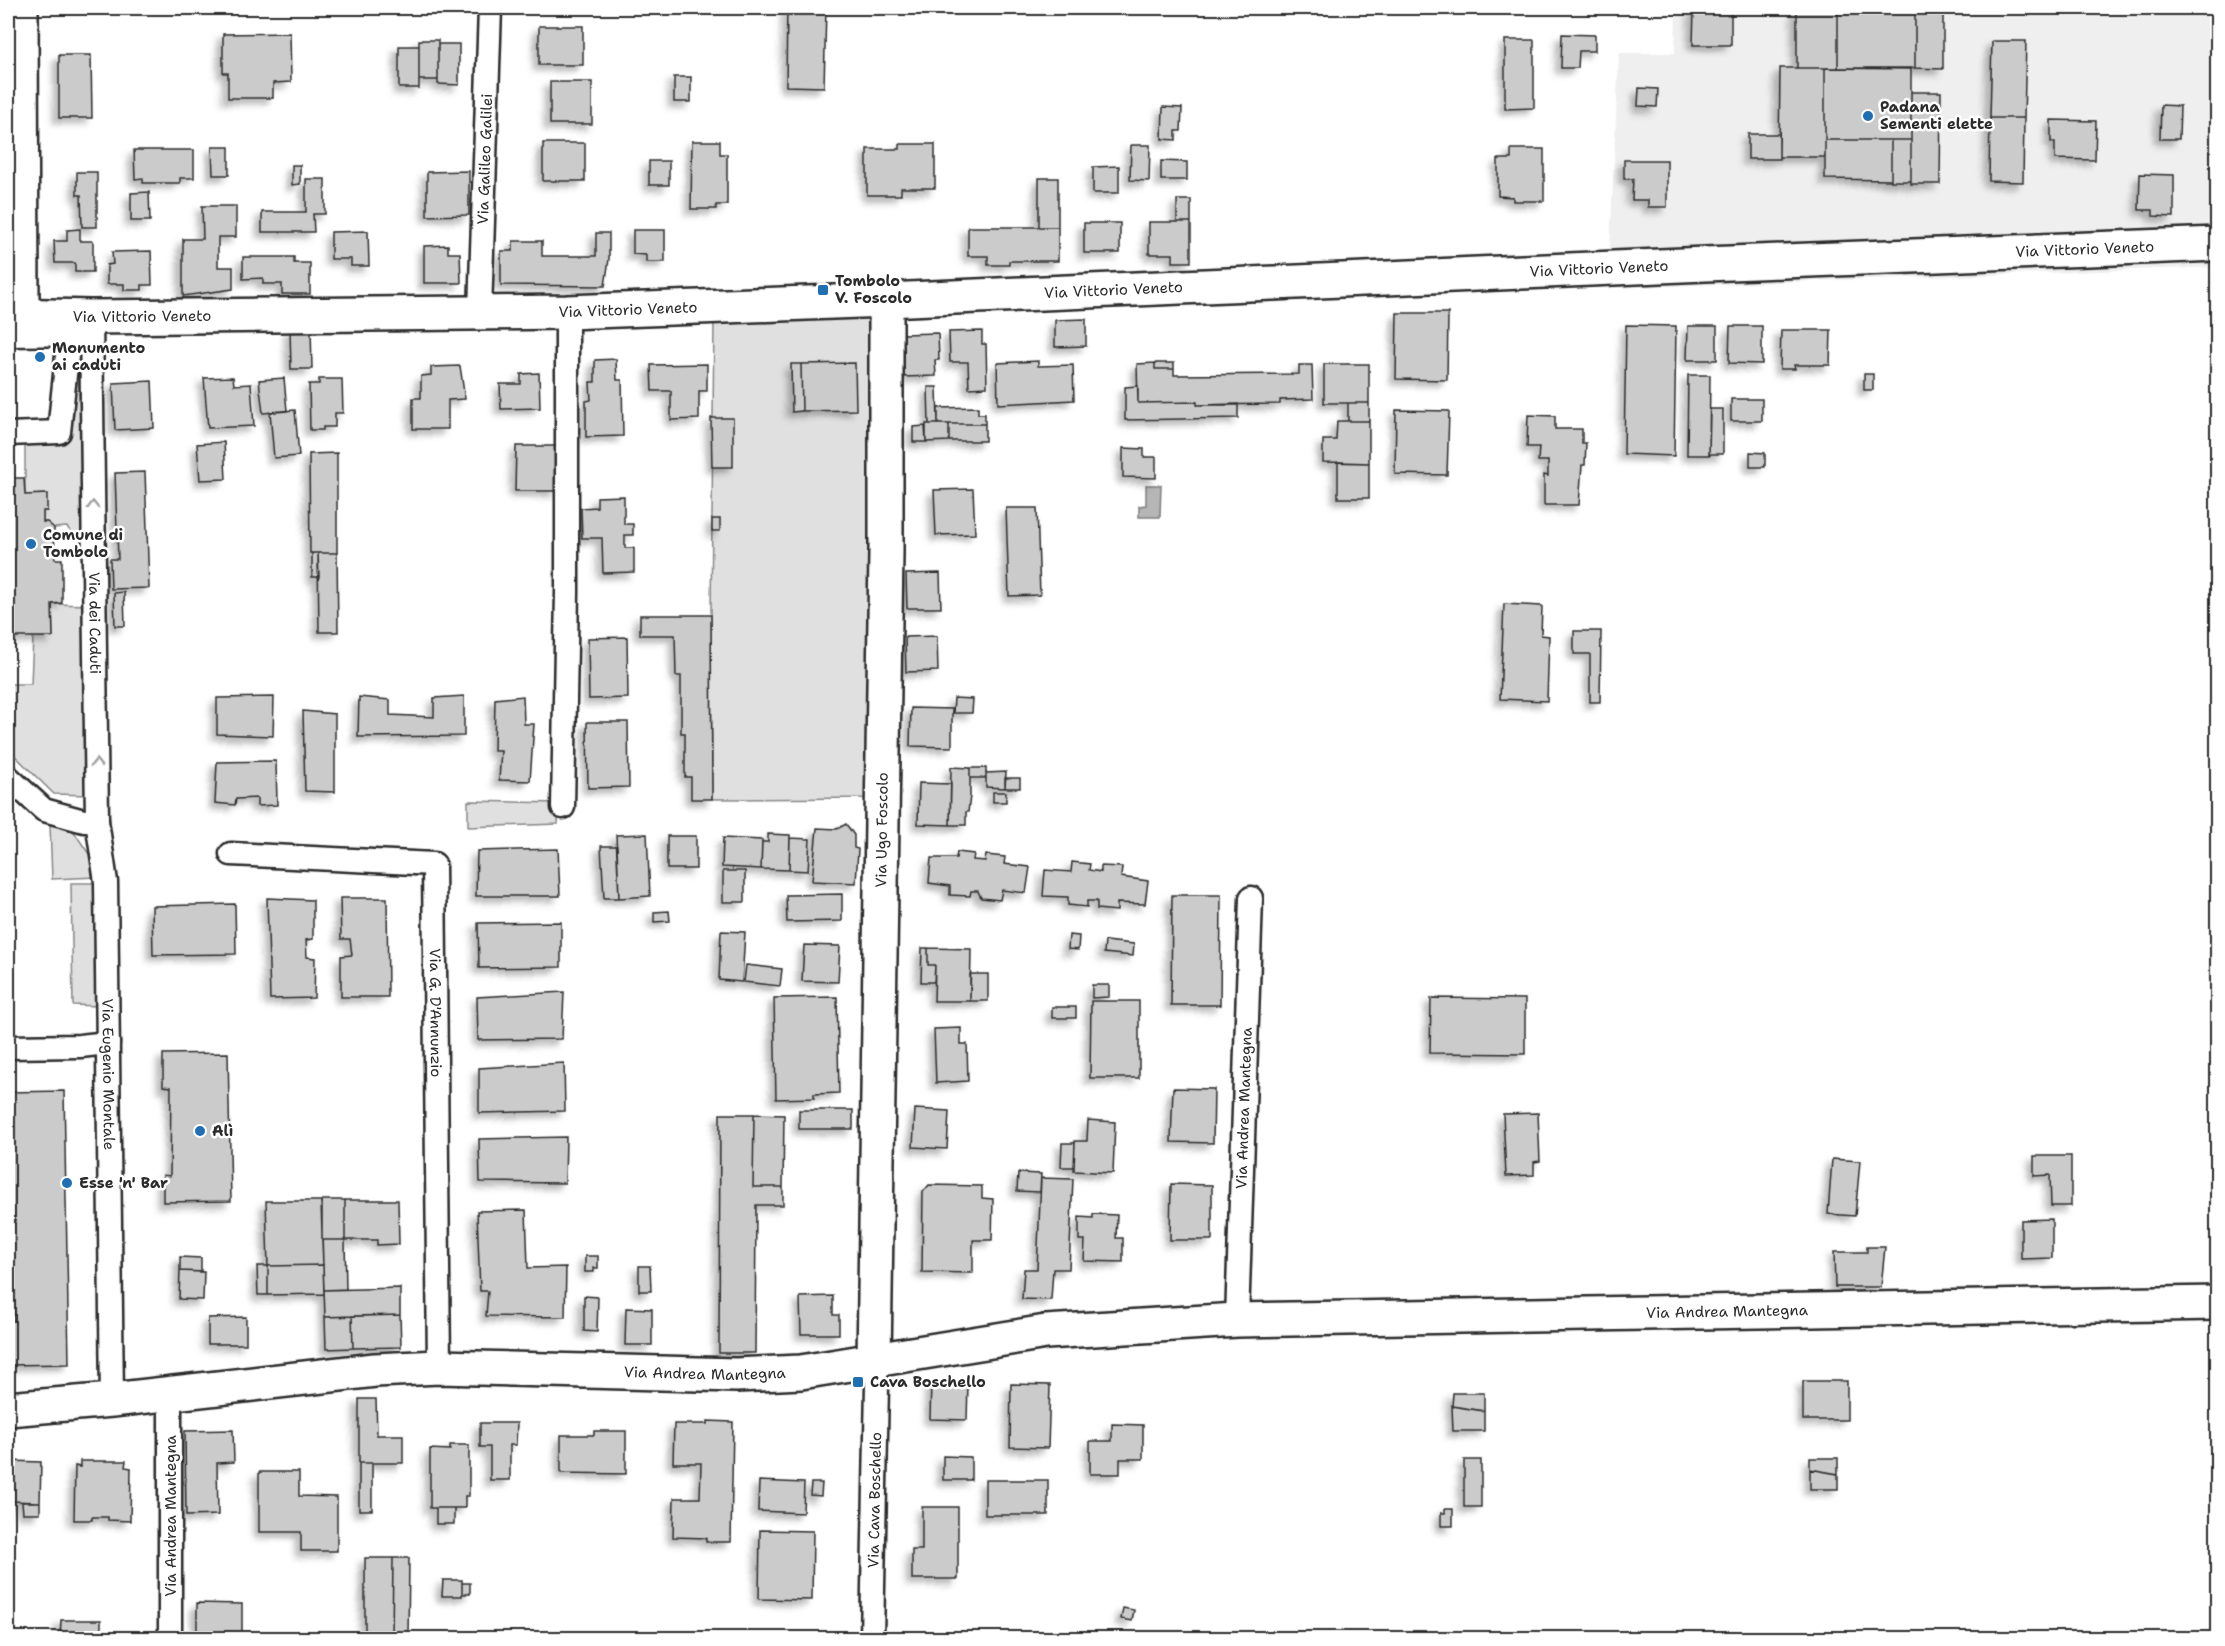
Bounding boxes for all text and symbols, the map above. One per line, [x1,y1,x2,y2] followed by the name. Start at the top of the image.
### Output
[473,93,497,225] street label: Via Galileo Galilei
[1880,97,1993,134] place label: Padana Sementi elette
[1861,109,1875,123] marker: Padana Sementi elette
[2015,237,2154,262] street label: Via Vittorio Veneto
[1529,256,1669,282] street label: Via Vittorio Veneto
[835,271,912,308] place label: Tombolo V. Foscolo
[1044,277,1183,303] street label: Via Vittorio Veneto
[816,283,830,297] marker: Tombolo V. Foscolo
[558,297,698,322] street label: Via Vittorio Veneto
[72,306,212,327] street label: Via Vittorio Veneto
[52,338,146,375] place label: Monumento ai caduti
[33,350,47,364] marker: Monumento ai caduti
[87,500,99,509] one-way arrow
[43,525,123,562] place label: Comune di Tombolo
[24,537,38,551] marker: Comune di Tombolo
[84,572,105,674] street label: Via dei Caduti
[90,758,102,767] one-way arrow
[871,772,893,888] street label: Via Ugo Foscolo
[425,948,446,1077] street label: Via G. D'Annunzio
[97,998,119,1150] street label: Via Eugenio Montale
[1231,1026,1257,1189] street label: Via Andrea Mantegna
[212,1121,233,1141] place label: Alì
[193,1124,207,1138] marker: Alì
[79,1173,168,1193] place label: Esse 'n' Bar
[60,1176,74,1190] marker: Esse 'n' Bar
[1646,1300,1809,1323] street label: Via Andrea Mantegna
[624,1362,787,1385] street label: Via Andrea Mantegna
[870,1372,986,1392] place label: Cava Boschello
[851,1375,865,1389] marker: Cava Boschello
[863,1432,886,1568] street label: Via Cava Boschello
[161,1434,181,1597] street label: Via Andrea Mantegna

